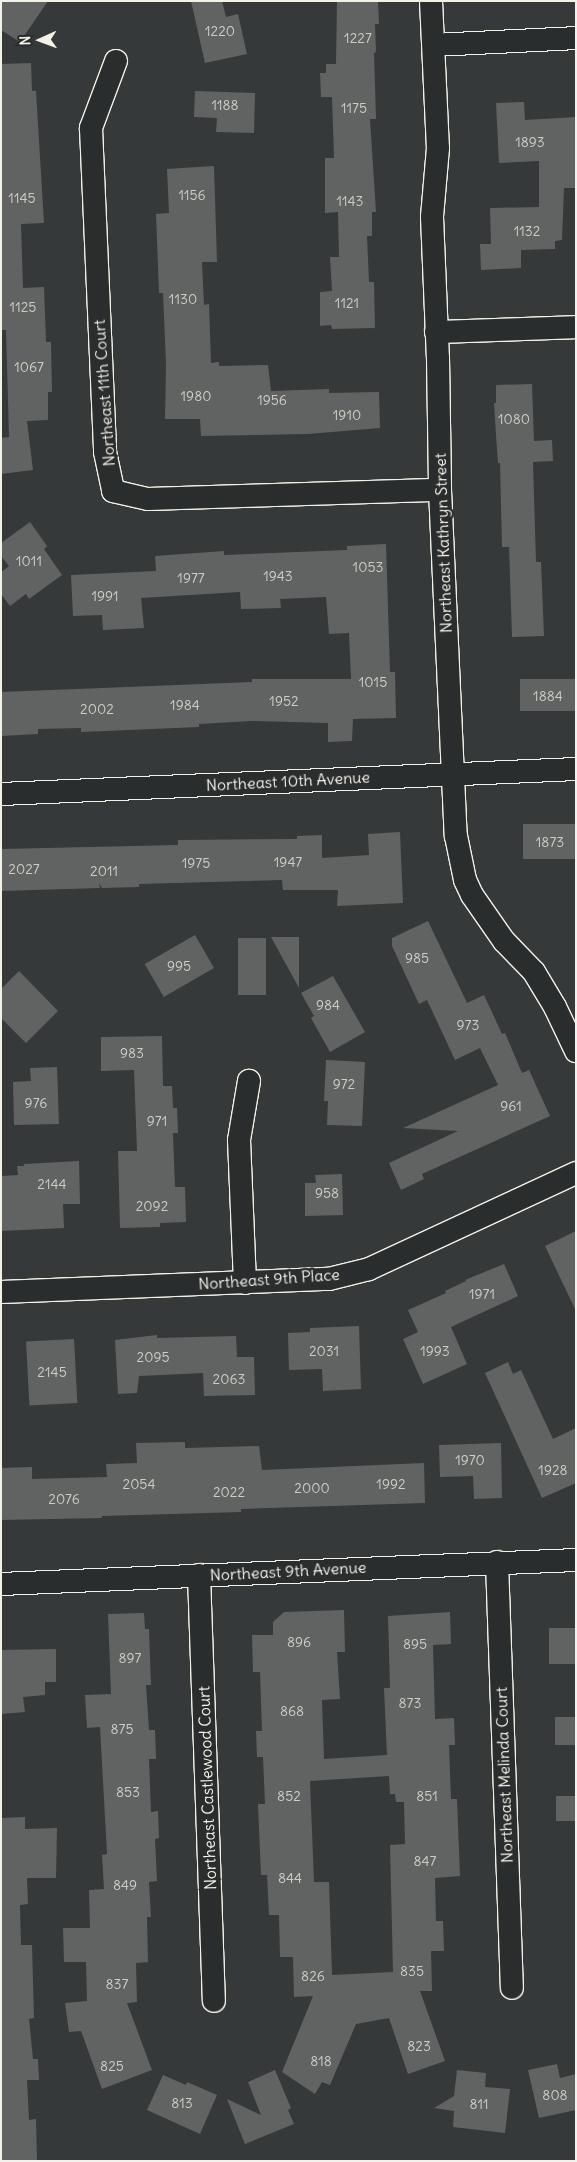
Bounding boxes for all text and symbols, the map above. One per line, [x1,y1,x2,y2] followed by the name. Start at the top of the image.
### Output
[15,15,65,65] north arrow
[205,23,235,39] house number: 1220
[344,30,372,46] house number: 1227
[16,35,34,46] text: N
[211,97,239,113] house number: 1188
[341,100,367,116] house number: 1175
[515,134,545,150] house number: 1893
[178,187,206,203] house number: 1156
[8,190,36,206] house number: 1145
[336,193,364,209] house number: 1143
[514,223,540,239] house number: 1132
[169,291,197,307] house number: 1130
[335,295,359,311] house number: 1121
[10,299,36,315] house number: 1125
[89,319,119,467] street label: Northeast 11th Court
[14,359,44,375] house number: 1067
[181,388,211,404] house number: 1980
[257,392,287,408] house number: 1956
[333,407,361,423] house number: 1910
[498,411,530,427] house number: 1080
[430,453,456,633] street label: Northeast Kathryn Street
[16,553,42,569] house number: 1011
[353,559,383,575] house number: 1053
[263,568,293,584] house number: 1943
[177,570,205,586] house number: 1977
[91,588,119,604] house number: 1991
[359,674,387,690] house number: 1015
[533,688,563,704] house number: 1884
[269,693,299,709] house number: 1952
[170,697,200,713] house number: 1984
[80,701,114,717] house number: 2002
[205,767,371,795] street label: Northeast 10th Avenue
[536,834,564,850] house number: 1873
[274,854,302,870] house number: 1947
[182,855,210,871] house number: 1975
[8,861,40,877] house number: 2027
[90,863,118,879] house number: 2011
[405,950,429,966] house number: 985
[167,958,191,974] house number: 995
[316,997,340,1013] house number: 984
[457,1017,479,1033] house number: 973
[120,1045,144,1061] house number: 983
[333,1076,355,1092] house number: 972
[25,1095,47,1111] house number: 976
[500,1098,522,1114] house number: 961
[147,1113,167,1129] house number: 971
[37,1176,67,1192] house number: 2144
[315,1185,339,1201] house number: 958
[136,1198,168,1214] house number: 2092
[198,1264,340,1294] street label: Northeast 9th Place
[469,1286,495,1302] house number: 1971
[309,1343,339,1359] house number: 2031
[420,1343,450,1359] house number: 1993
[137,1349,169,1365] house number: 2095
[37,1364,67,1380] house number: 2145
[213,1371,245,1387] house number: 2063
[455,1452,485,1468] house number: 1970
[538,1462,568,1478] house number: 1928
[122,1476,156,1492] house number: 2054
[376,1476,406,1492] house number: 1992
[294,1480,330,1496] house number: 2000
[213,1484,245,1500] house number: 2022
[48,1491,80,1507] house number: 2076
[209,1557,367,1585] street label: Northeast 9th Avenue
[287,1634,311,1650] house number: 896
[403,1636,427,1652] house number: 895
[119,1650,141,1666] house number: 897
[194,1686,220,1890] street label: Northeast Castlewood Court
[491,1687,517,1863] street label: Northeast Melinda Court
[399,1695,421,1711] house number: 873
[280,1703,304,1719] house number: 868
[111,1721,133,1737] house number: 875
[116,1784,140,1800] house number: 853
[277,1788,301,1804] house number: 852
[416,1788,438,1804] house number: 851
[414,1853,436,1869] house number: 847
[278,1870,302,1886] house number: 844
[113,1877,137,1893] house number: 849
[400,1963,424,1979] house number: 835
[301,1968,325,1984] house number: 826
[106,1976,128,1992] house number: 837
[407,2038,431,2054] house number: 823
[310,2053,332,2069] house number: 818
[100,2058,124,2074] house number: 825
[542,2087,568,2103] house number: 808
[171,2095,193,2111] house number: 813
[469,2096,489,2112] house number: 811

